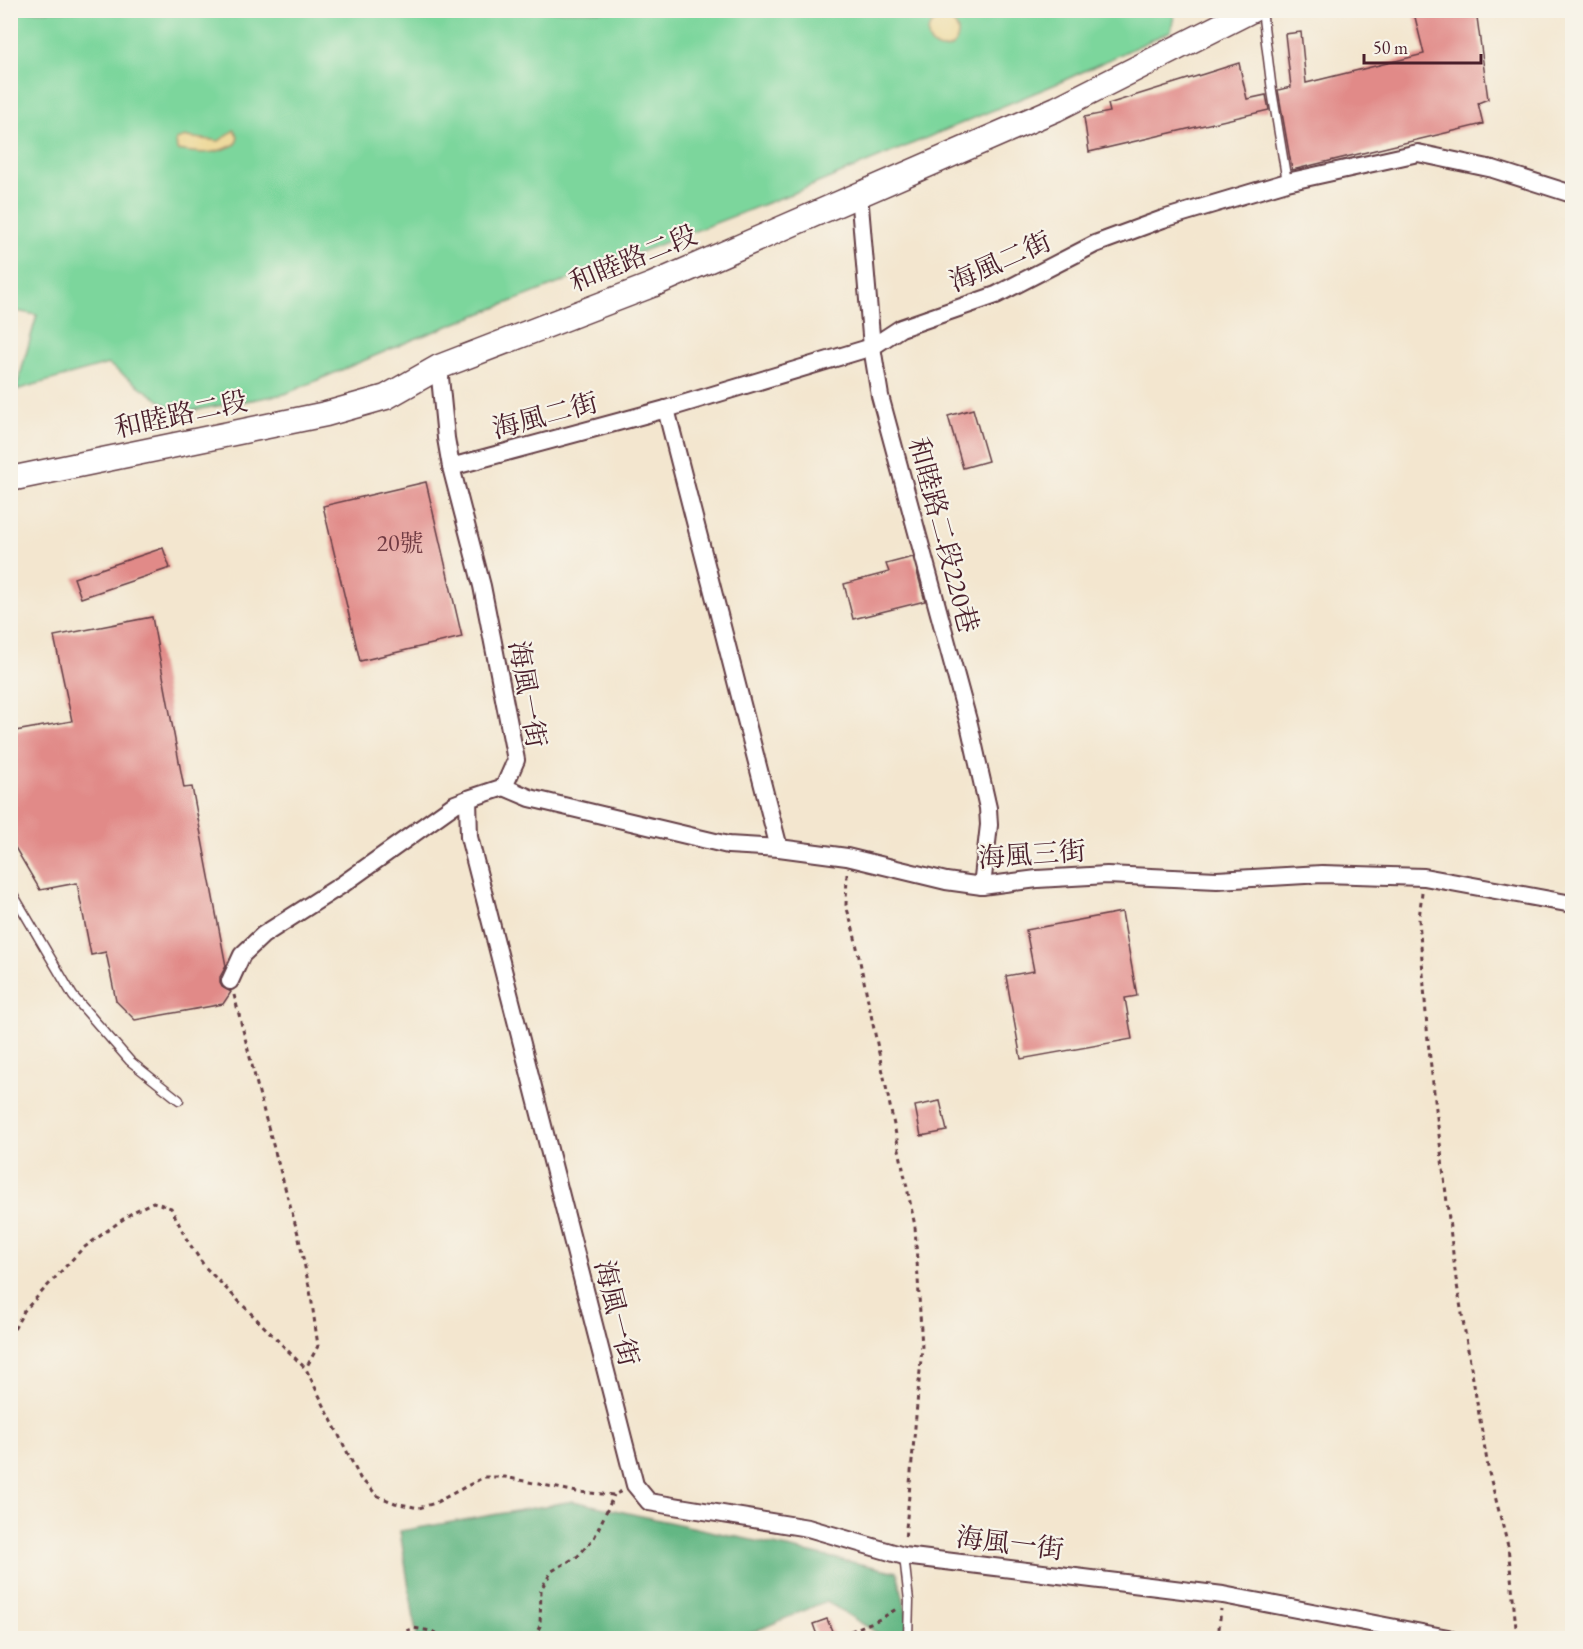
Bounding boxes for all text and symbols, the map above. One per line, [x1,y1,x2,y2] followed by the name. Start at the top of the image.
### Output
[1364,27,1481,65] scale bar
[1373,36,1408,59] text: 50 m
[564,216,702,300] street label: 和睦路二段
[944,223,1056,299] street label: 海風二街
[111,383,251,445] street label: 和睦路二段
[488,384,602,446] street label: 海風二街
[901,433,987,637] street label: 和睦路二段220巷
[376,527,424,558] house number: 20號
[501,638,555,750] street label: 海風一街
[977,833,1087,875] street label: 海風三街
[587,1256,647,1370] street label: 海風一街
[954,1519,1066,1567] street label: 海風一街

